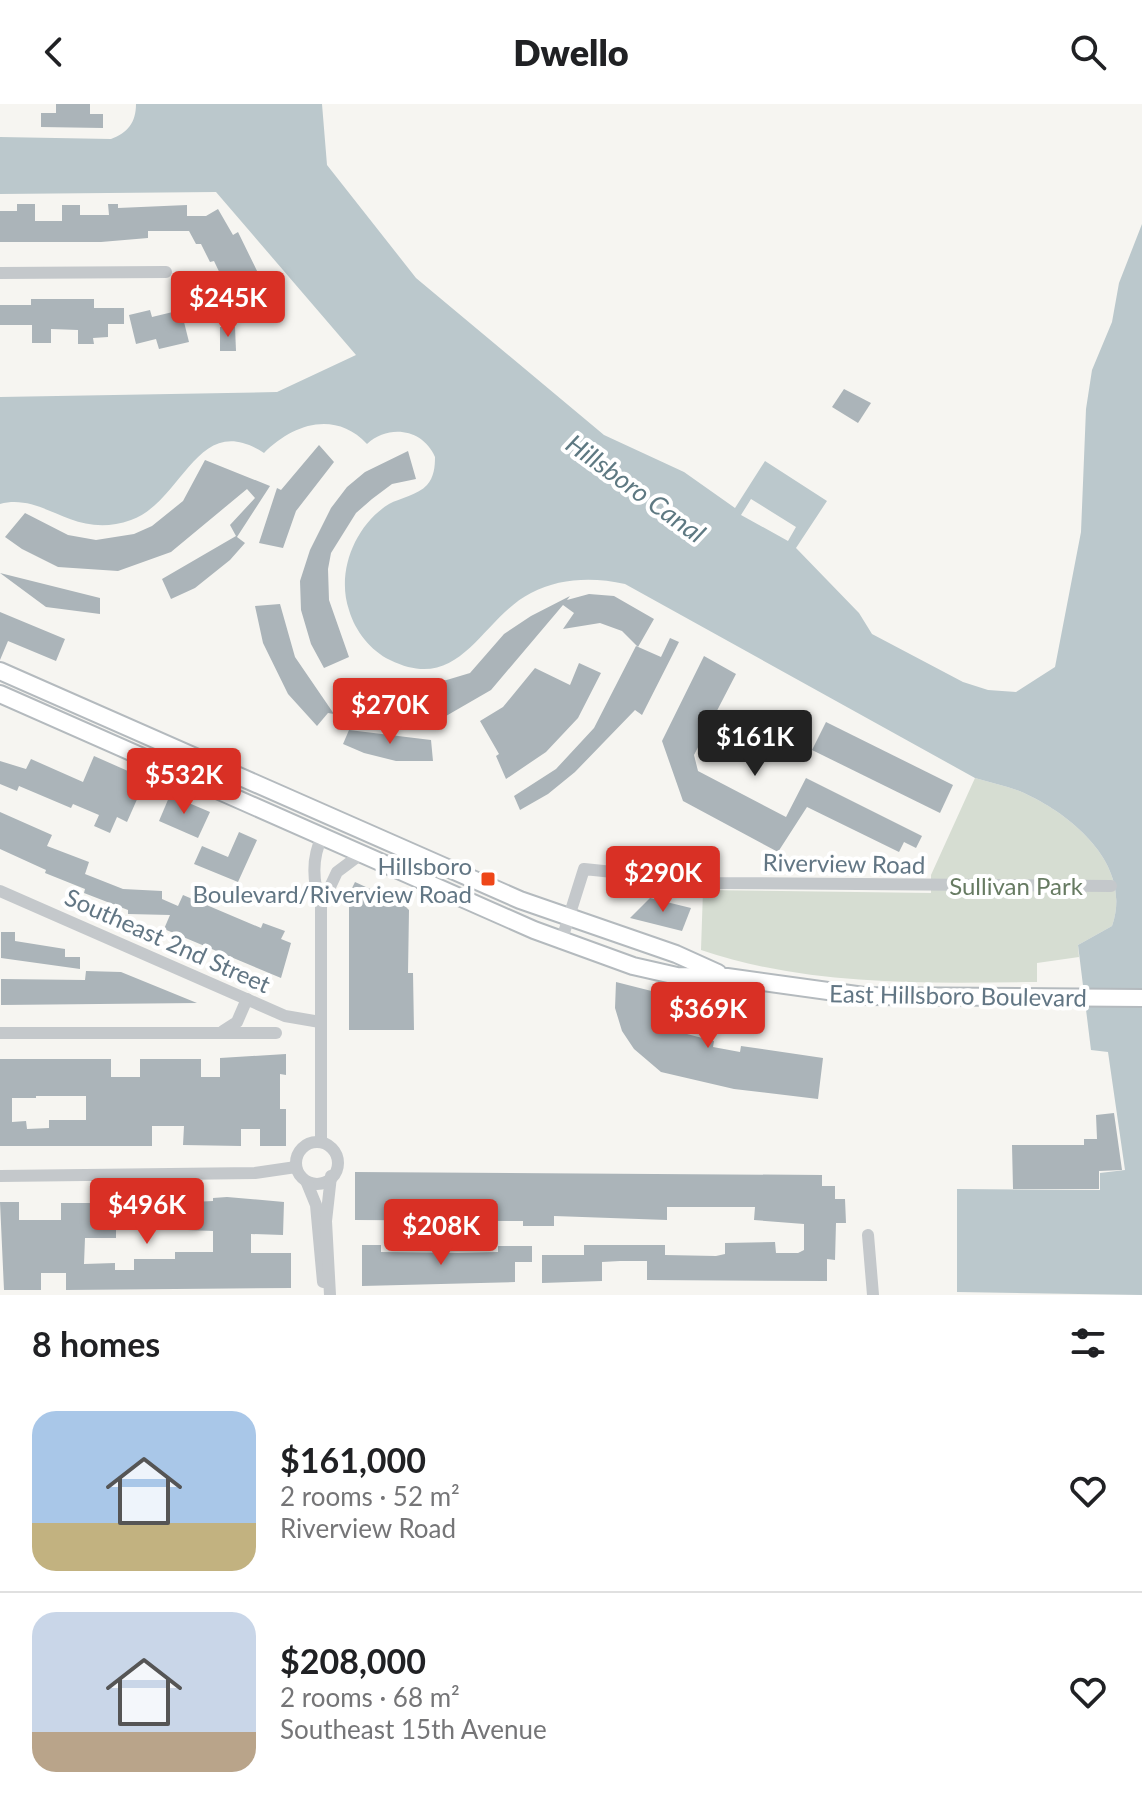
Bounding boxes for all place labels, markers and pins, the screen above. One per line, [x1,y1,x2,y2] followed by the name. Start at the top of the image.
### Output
[172,271,284,339] pin: $245K
[334,678,446,746] pin: $270K
[699,710,811,778] pin: $161K
[128,748,240,816] pin: $532K
[607,846,719,914] pin: $290K
[192,851,472,908] place label: Hillsboro Boulevard/Riverview Road
[479,870,497,888] marker: Hillsboro Boulevard/Riverview Road
[652,982,764,1050] pin: $369K
[91,1178,203,1246] pin: $496K
[385,1199,497,1267] pin: $208K

